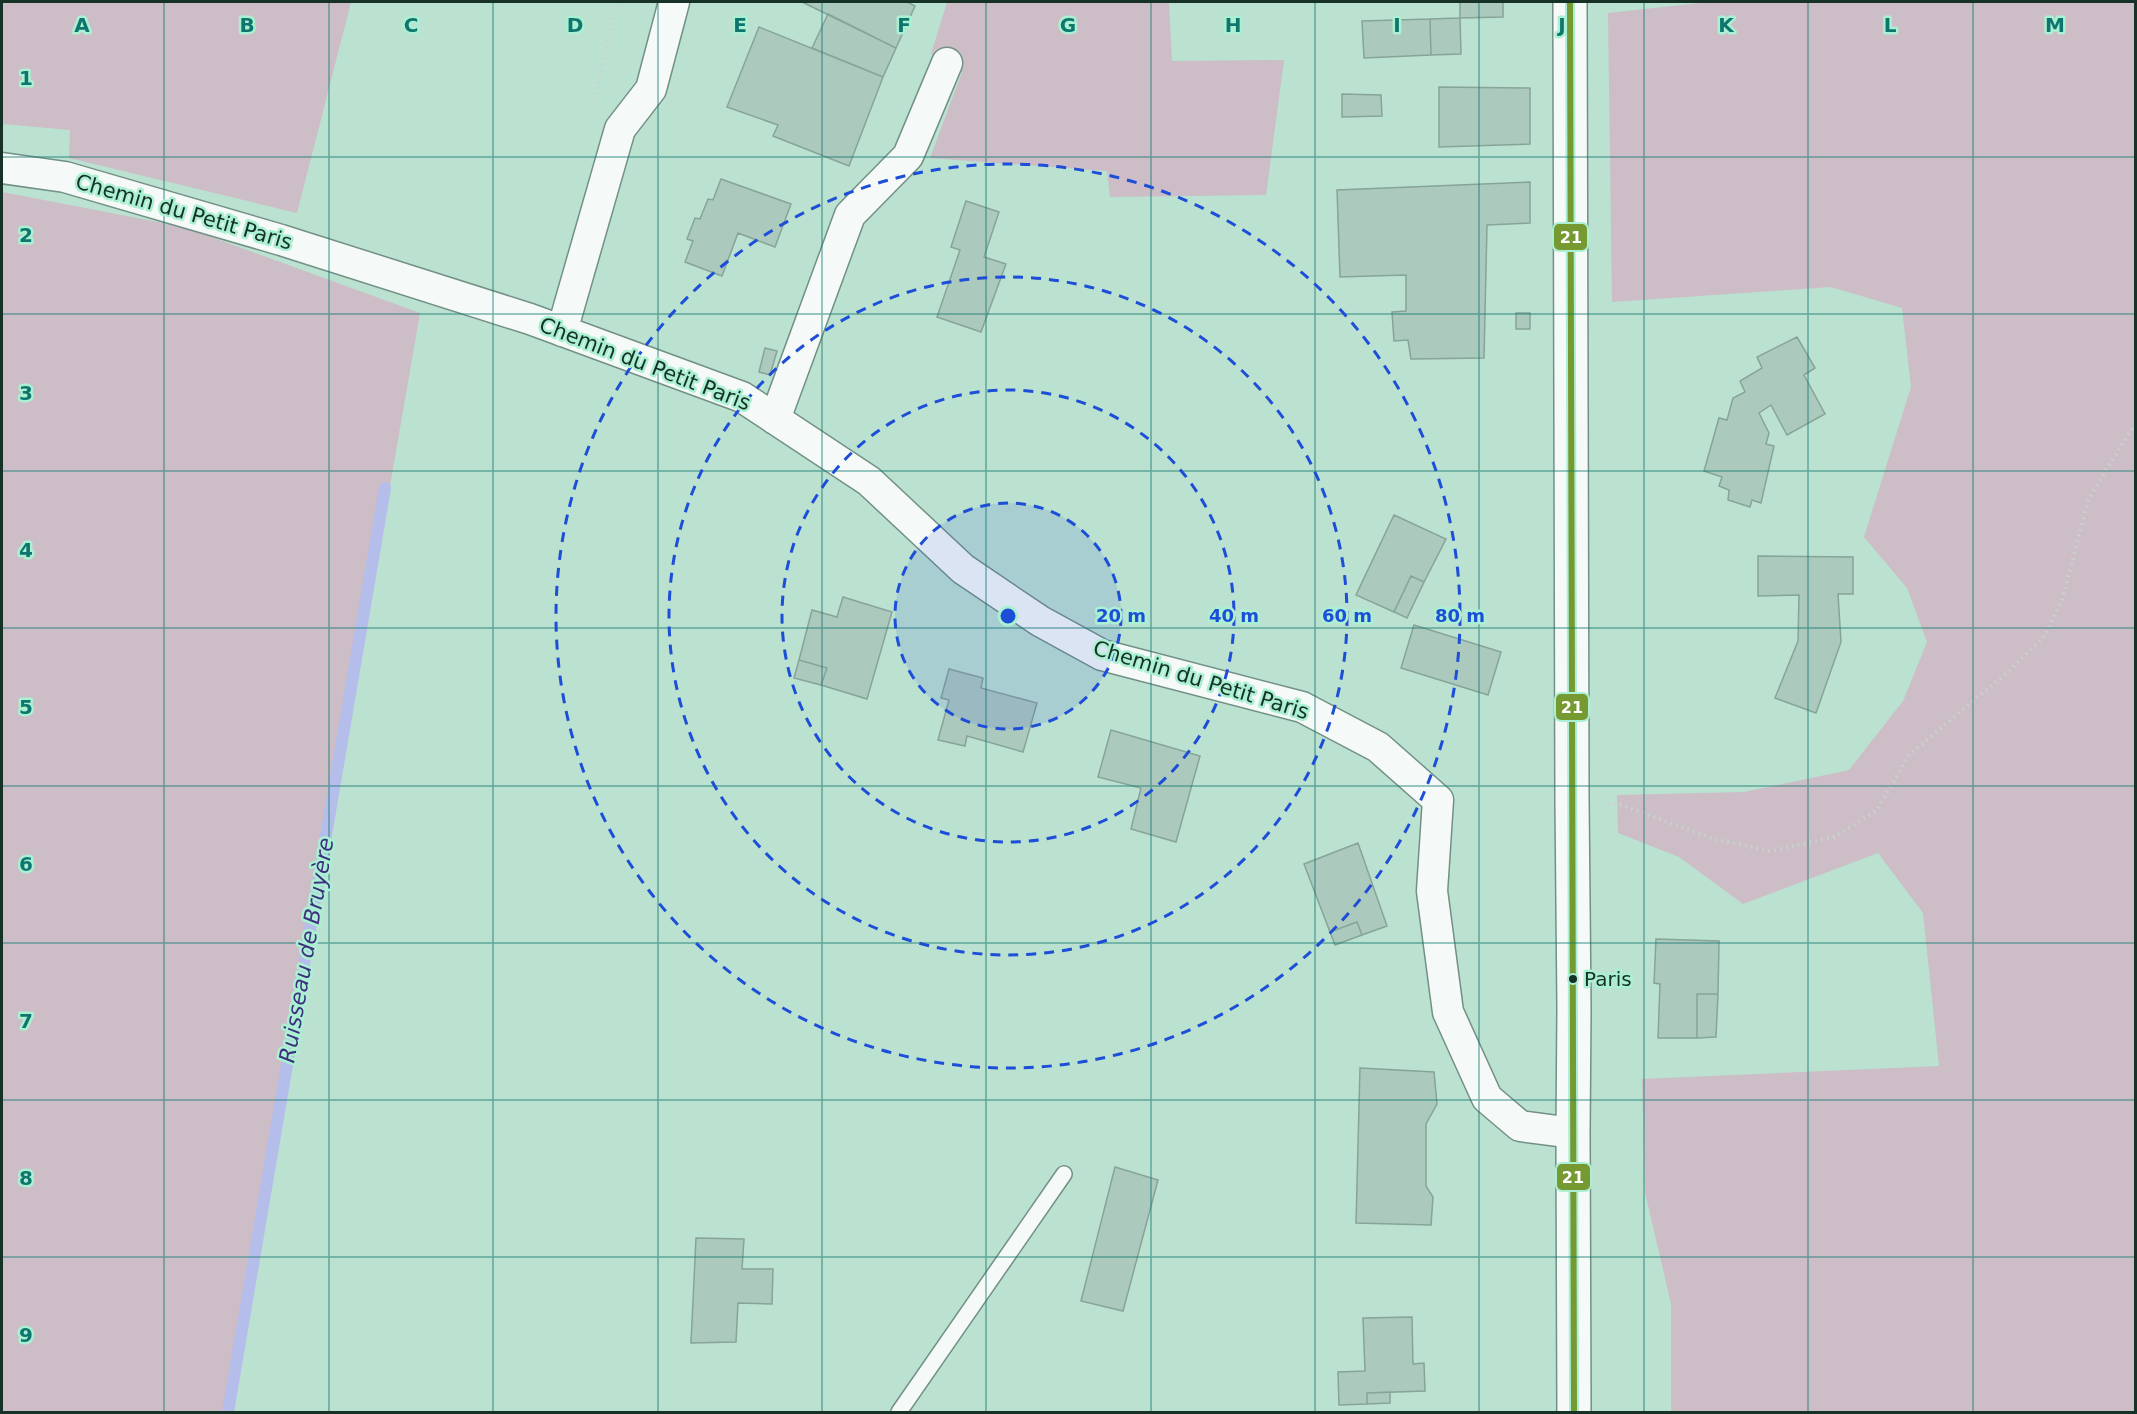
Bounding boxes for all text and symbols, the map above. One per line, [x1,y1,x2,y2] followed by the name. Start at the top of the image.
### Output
[74,13,90,37] text: A
[239,13,255,37] text: B
[404,13,418,37] text: C
[567,13,583,37] text: D
[733,13,747,37] text: E
[897,13,911,37] text: F
[1060,13,1076,37] text: G
[1225,13,1241,37] text: H
[1393,13,1401,37] text: I
[1556,13,1566,37] text: J
[1718,13,1735,37] text: K
[1884,13,1897,37] text: L
[2045,13,2065,37] text: M
[19,66,33,90] text: 1
[73,170,295,254] street label: Chemin du Petit Paris
[19,223,33,247] text: 2
[1553,223,1588,251] line badge: 21
[1560,228,1582,247] text: 21
[536,313,754,415] street label: Chemin du Petit Paris
[19,381,33,405] text: 3
[19,538,33,562] text: 4
[1096,605,1146,626] text: 20 m
[1209,605,1259,626] text: 40 m
[1322,605,1372,626] text: 60 m
[1435,605,1485,626] text: 80 m
[998,606,1018,626] centre of rings
[1090,636,1312,724] street label: Chemin du Petit Paris
[1555,693,1589,721] line badge: 21
[19,695,33,719] text: 5
[1561,698,1583,717] text: 21
[274,836,339,1064] water label: Ruisseau de Bruyère
[19,852,33,876] text: 6
[1584,967,1632,991] place label: Paris
[1567,973,1579,985] marker: Paris
[19,1009,33,1033] text: 7
[1556,1163,1591,1191] line badge: 21
[19,1166,33,1190] text: 8
[1562,1168,1584,1187] text: 21
[19,1323,33,1347] text: 9

